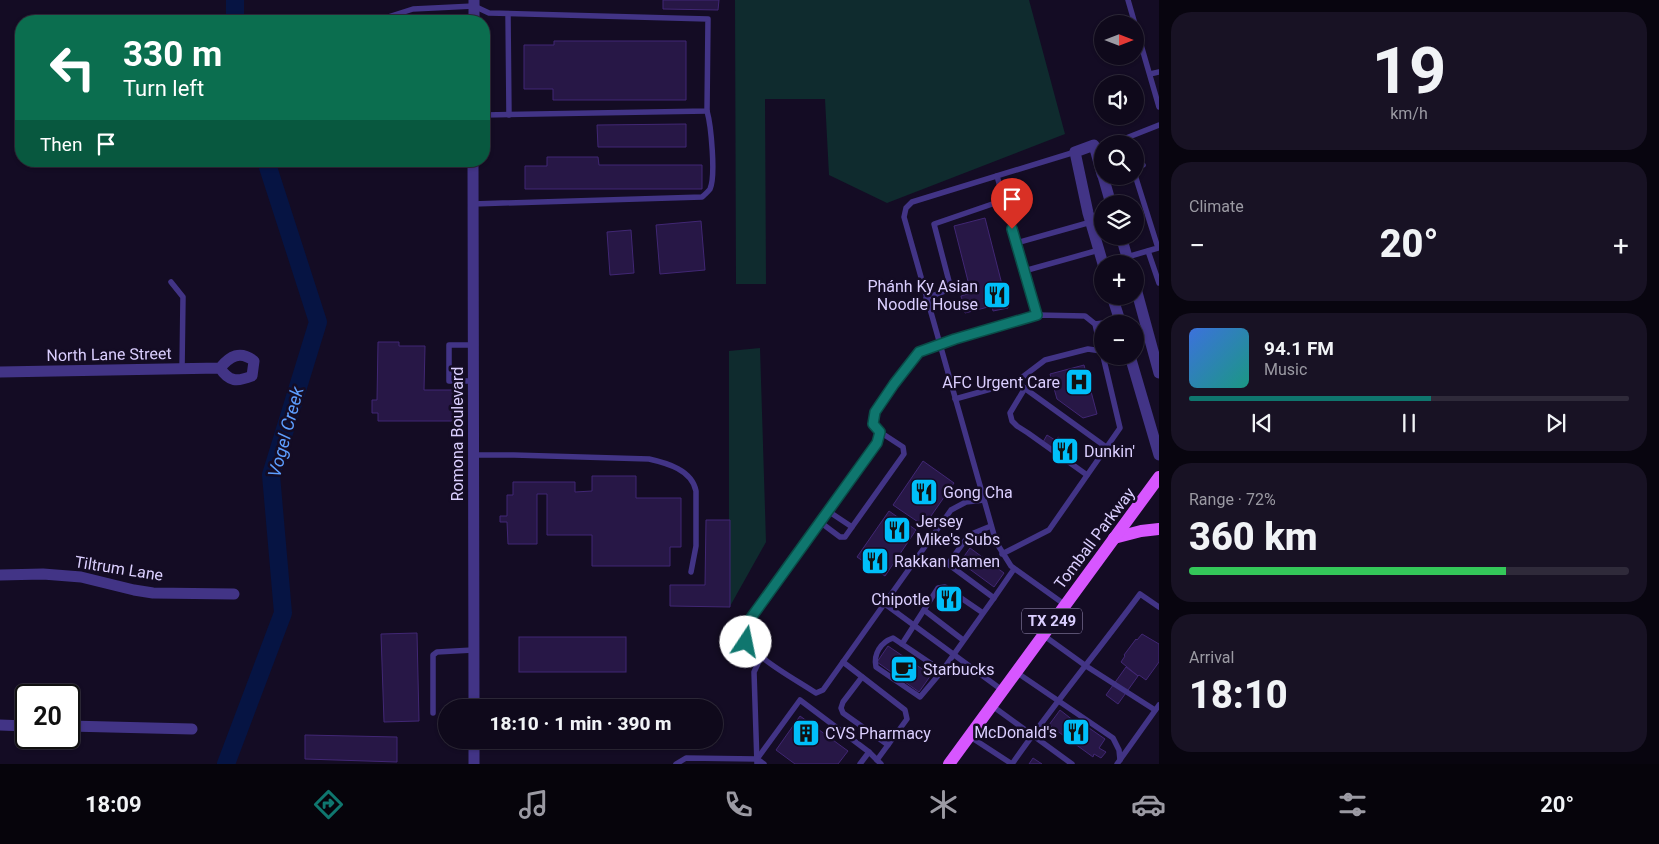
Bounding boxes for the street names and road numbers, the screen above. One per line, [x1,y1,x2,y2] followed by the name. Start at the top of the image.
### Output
[46,344,172,365] street label: North Lane Street
[448,367,467,501] street label: Romona Boulevard
[1050,484,1139,593] street label: Tomball Parkway
[73,552,165,585] street label: Tiltrum Lane
[1022,608,1082,634] road number: TX 249

